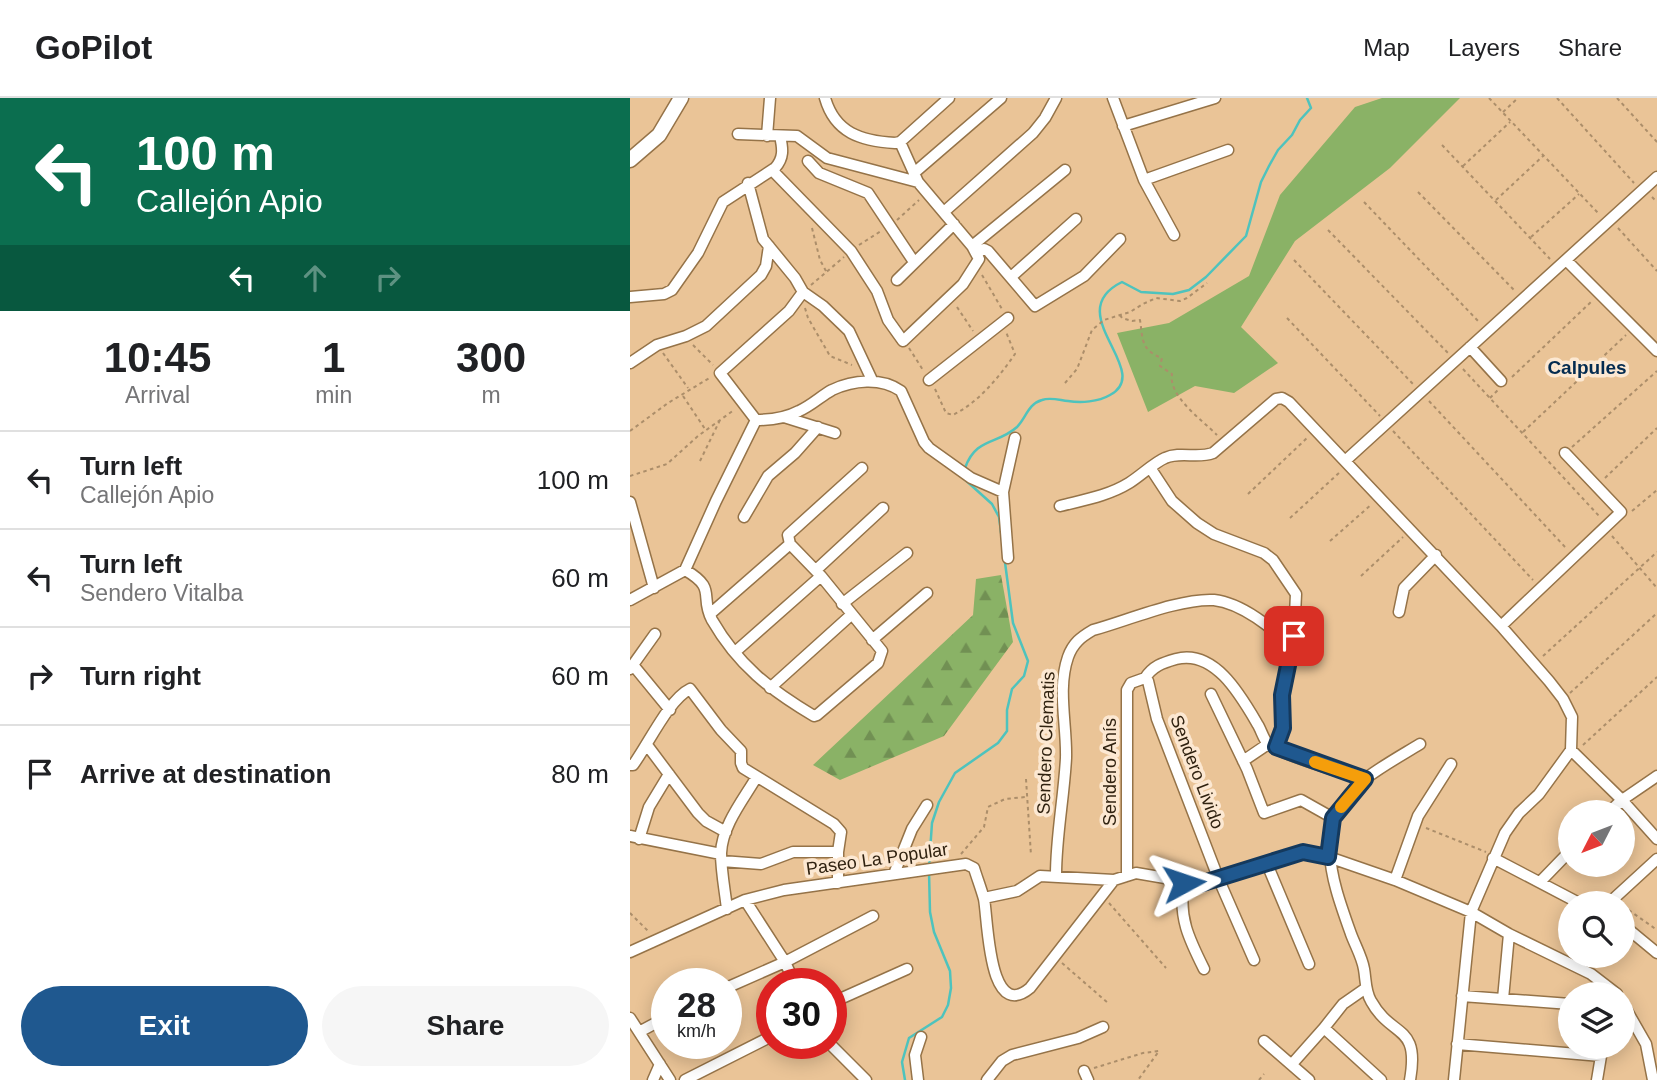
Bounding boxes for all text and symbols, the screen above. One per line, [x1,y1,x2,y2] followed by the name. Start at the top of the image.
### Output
[35,29,152,66] text: GoPilot
[1363,34,1410,61] text: Map
[1448,34,1520,61] text: Layers
[1558,34,1622,61] text: Share
[21,126,112,217] icon: left
[136,126,275,180] text: 100 m
[136,183,323,219] text: Callejón Apio
[223,259,261,297] icon: left
[296,259,334,297] icon: ahead
[369,259,407,297] icon: right
[104,334,211,381] text: 10:45
[322,334,345,381] text: 1
[456,334,526,381] text: 300
[1547,357,1627,378] district label: Calpules
[125,382,190,408] text: Arrival
[315,382,352,408] text: min
[482,382,501,408] text: m
[80,451,182,481] text: Turn left
[21,461,59,499] icon: left
[537,465,609,495] text: 100 m
[80,482,214,508] text: Callejón Apio
[80,549,182,579] text: Turn left
[21,559,59,597] icon: left
[551,563,609,593] text: 60 m
[80,580,243,606] text: Sendero Vitalba
[1264,606,1324,666] pin
[1275,617,1313,655] icon: arrive
[21,657,59,695] icon: right
[80,661,201,691] text: Turn right
[551,661,609,691] text: 60 m
[1034,671,1058,815] street label: Sendero Clematis
[1166,712,1228,832] street label: Sendero Livido
[1100,718,1120,826] street label: Sendero Anís
[21,755,59,793] icon: arrive
[80,759,331,789] text: Arrive at destination
[551,759,609,789] text: 80 m
[1558,800,1634,877] north arrow
[1558,800,1635,1059] map controls
[805,839,949,879] street label: Paseo La Popular
[1147,846,1221,920] position arrow
[1558,891,1635,968] button: search
[756,968,847,1059] speed limit sign: 30
[1558,982,1635,1059] button: layers
[677,985,716,1024] text: 28
[21,986,308,1066] button: Exit
[322,986,609,1066] button: Share
[677,1021,716,1041] text: km/h

